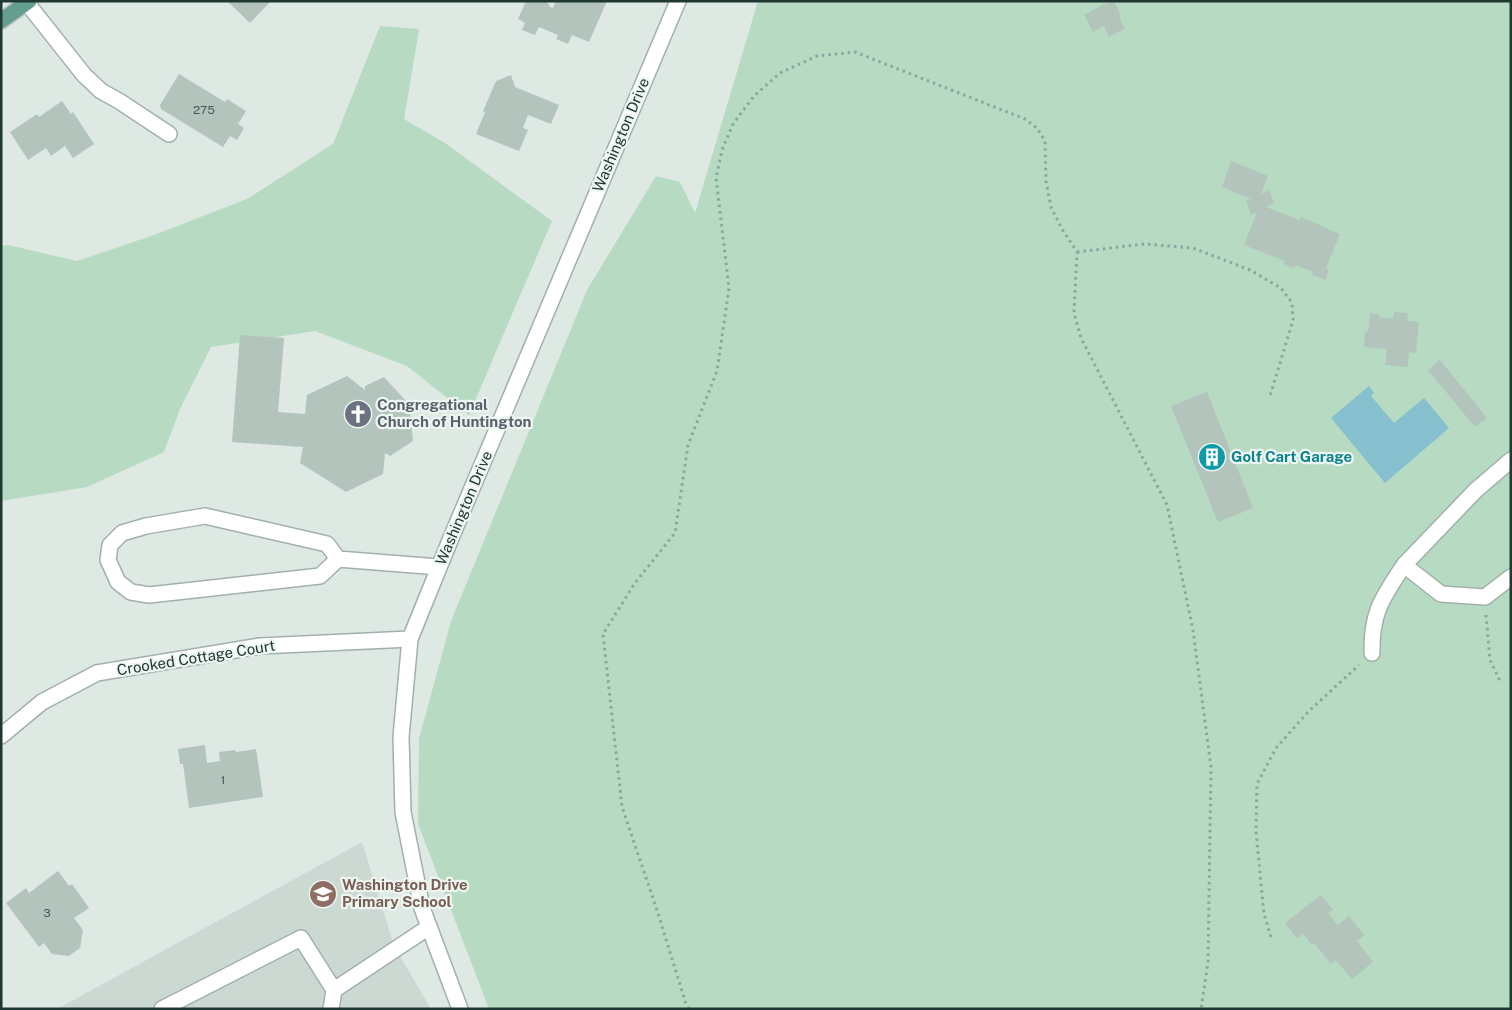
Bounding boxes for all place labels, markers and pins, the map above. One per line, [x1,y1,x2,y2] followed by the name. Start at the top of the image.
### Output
[377,396,532,430] place label: Congregational Church of Huntington
[343,399,373,429] church icon: Congregational Church of Huntington
[1197,442,1227,472] building icon: Golf Cart Garage
[1231,448,1352,465] place label: Golf Cart Garage
[342,876,468,910] place label: Washington Drive Primary School
[308,879,338,909] school or university icon: Washington Drive Primary School

